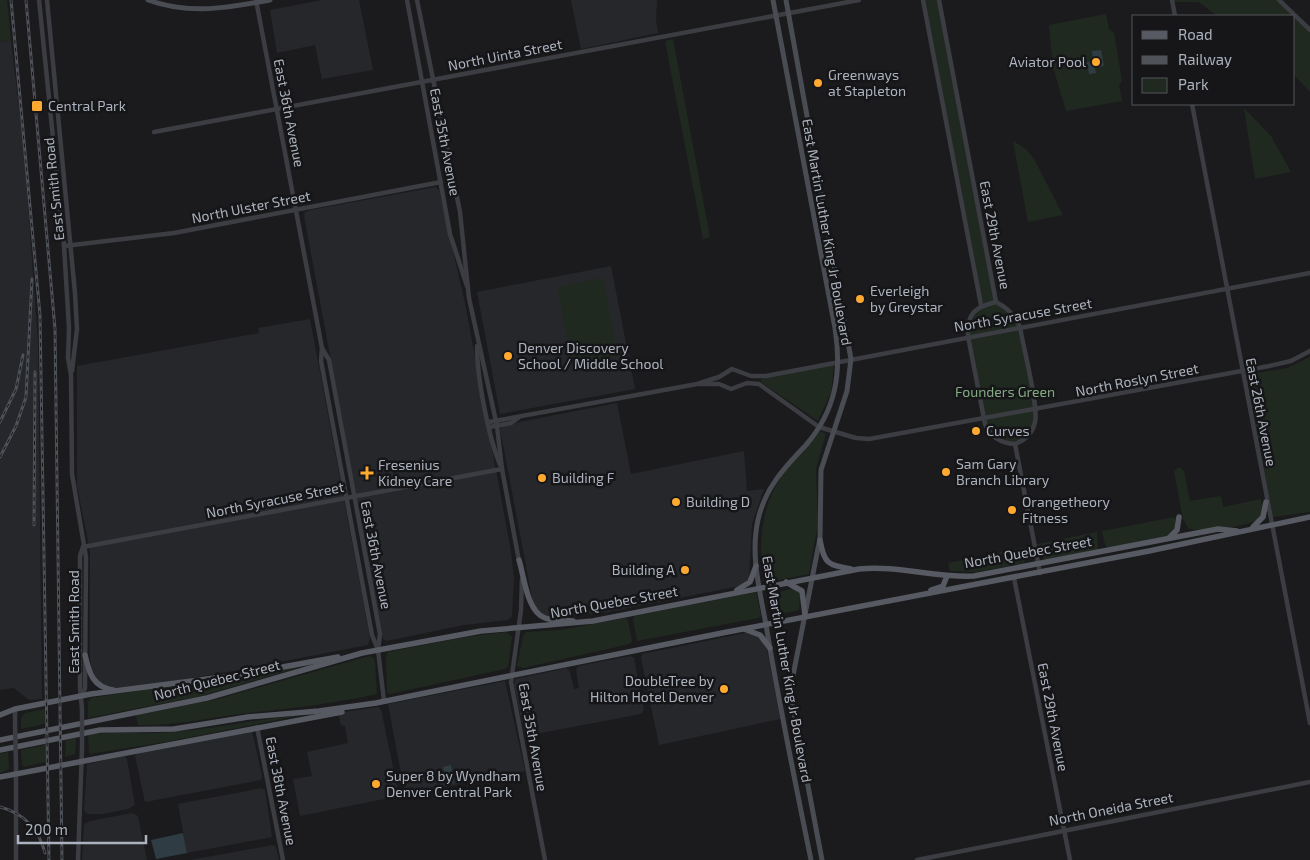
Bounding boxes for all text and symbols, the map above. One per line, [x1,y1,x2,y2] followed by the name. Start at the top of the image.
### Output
[1132,15,1295,105] legend
[1178,25,1213,43] text: Road
[446,35,563,74] street label: North Uinta Street
[1178,50,1232,68] text: Railway
[1009,53,1087,70] place label: Aviator Pool
[1090,56,1102,68] marker: Aviator Pool
[271,57,308,169] street label: East 36th Avenue
[828,66,906,99] place label: Greenways at Stapleton
[1178,75,1209,93] text: Park
[812,77,824,89] marker: Greenways at Stapleton
[427,87,464,197] street label: East 35th Avenue
[48,97,126,114] place label: Central Park
[30,99,44,113] marker: Central Park
[799,117,856,347] street label: East Martin Luther King Jr Boulevard
[40,137,67,241] street label: East Smith Road
[977,179,1014,291] street label: East 29th Avenue
[190,187,312,226] street label: North Ulster Street
[870,282,943,315] place label: Everleigh by Greystar
[854,293,866,305] marker: Everleigh by Greystar
[953,294,1093,335] street label: North Syracuse Street
[518,339,664,372] place label: Denver Discovery School / Middle School
[502,350,514,362] marker: Denver Discovery School / Middle School
[1243,356,1280,468] street label: East 26th Avenue
[1074,359,1200,400] street label: North Roslyn Street
[955,383,1055,400] park label: Founders Green
[986,422,1030,439] place label: Curves
[970,425,982,437] marker: Curves
[956,455,1050,488] place label: Sam Gary Branch Library
[378,456,452,489] place label: Fresenius Kidney Care
[360,466,374,480] marker: Fresenius Kidney Care
[940,466,952,478] marker: Sam Gary Branch Library
[552,469,615,486] place label: Building F
[536,472,548,484] marker: Building F
[205,478,345,521] street label: North Syracuse Street
[686,493,750,510] place label: Building D
[1022,493,1111,526] place label: Orangetheory Fitness
[670,496,682,508] marker: Building D
[358,499,395,611] street label: East 36th Avenue
[1006,504,1018,516] marker: Orangetheory Fitness
[963,532,1093,571] street label: North Quebec Street
[759,554,816,784] street label: East Martin Luther King Jr Boulevard
[612,561,675,578] place label: Building A
[679,564,691,576] marker: Building A
[65,570,82,674] street label: East Smith Road
[549,582,679,621] street label: North Quebec Street
[152,656,282,703] street label: North Quebec Street
[1035,661,1072,773] street label: East 29th Avenue
[590,672,715,705] place label: DoubleTree by Hilton Hotel Denver
[516,681,551,792] street label: East 35th Avenue
[718,683,730,695] marker: DoubleTree by Hilton Hotel Denver
[263,735,300,847] street label: East 38th Avenue
[386,767,520,800] place label: Super 8 by Wyndham Denver Central Park
[370,778,382,790] marker: Super 8 by Wyndham Denver Central Park
[1047,788,1174,829] street label: North Oneida Street
[18,812,145,844] scale bar
[25,820,68,838] text: 200 m

